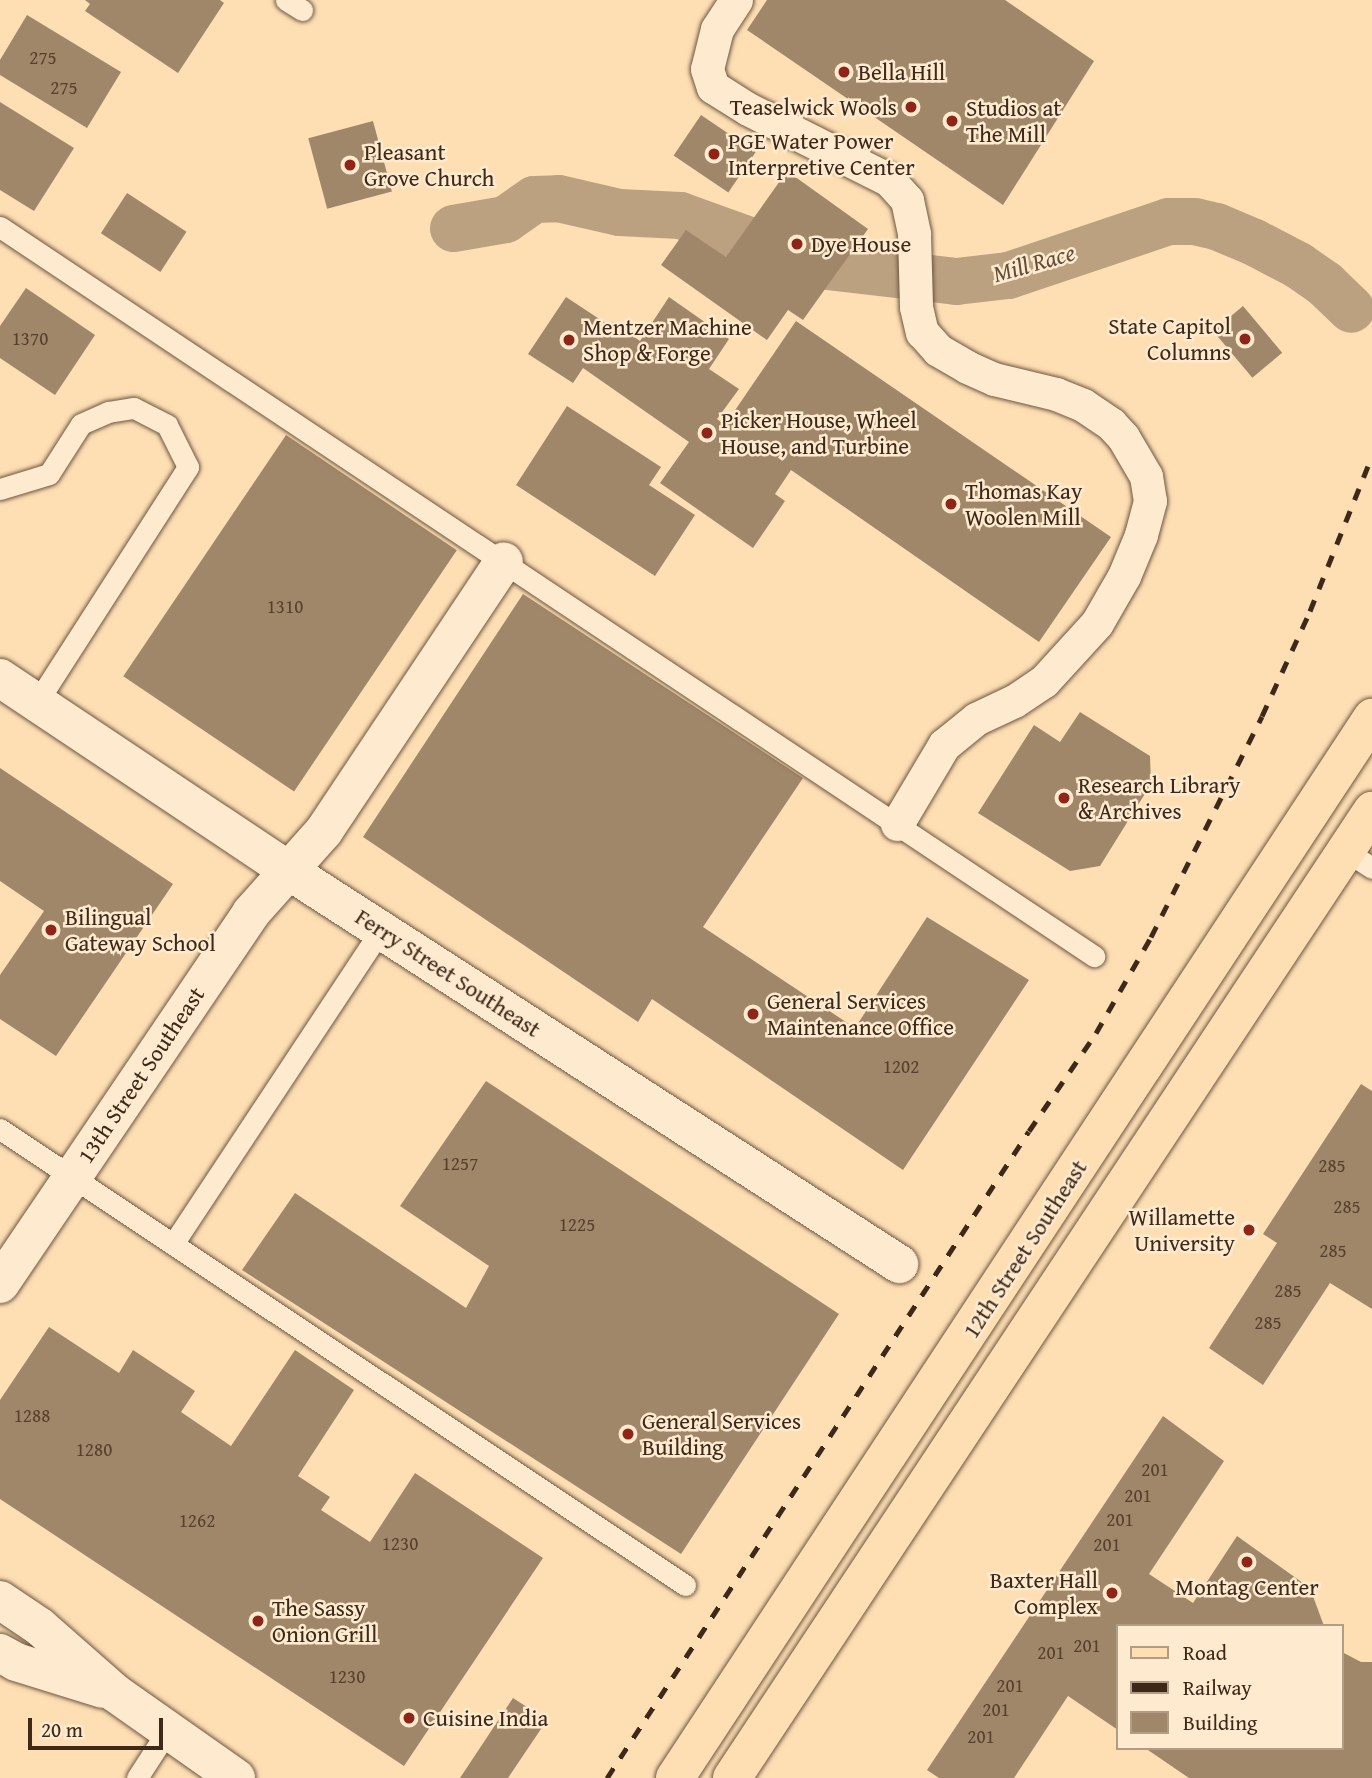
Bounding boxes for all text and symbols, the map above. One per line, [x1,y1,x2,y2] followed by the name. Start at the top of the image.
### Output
[29,47,57,69] house number: 275
[858,58,945,86] place label: Bella Hill
[836,64,852,80] marker: Bella Hill
[50,77,78,99] house number: 275
[730,93,897,121] place label: Teaselwick Wools
[966,94,1061,148] place label: Studios at The Mill
[903,99,919,115] marker: Teaselwick Wools
[944,113,960,129] marker: Studios at The Mill
[728,127,915,181] place label: PGE Water Power Interpretive Center
[364,138,494,192] place label: Pleasant Grove Church
[706,146,722,162] marker: PGE Water Power Interpretive Center
[342,157,358,173] marker: Pleasant Grove Church
[811,230,911,258] place label: Dye House
[789,236,805,252] marker: Dye House
[990,238,1078,288] water label: Mill Race
[1108,312,1231,366] place label: State Capitol Columns
[583,313,752,367] place label: Mentzer Machine Shop & Forge
[12,328,48,350] house number: 1370
[1237,331,1253,347] marker: State Capitol Columns
[561,332,577,348] marker: Mentzer Machine Shop & Forge
[721,406,917,460] place label: Picker House, Wheel House, and Turbine
[699,425,715,441] marker: Picker House, Wheel House, and Turbine
[965,477,1082,531] place label: Thomas Kay Woolen Mill
[943,496,959,512] marker: Thomas Kay Woolen Mill
[267,596,303,618] house number: 1310
[1078,771,1240,825] place label: Research Library & Archives
[1056,790,1072,806] marker: Research Library & Archives
[65,903,216,957] place label: Bilingual Gateway School
[350,903,546,1043] street label: Ferry Street Southeast
[43,922,59,938] marker: Bilingual Gateway School
[72,982,210,1168] street label: 13th Street Southeast
[767,987,954,1041] place label: General Services Maintenance Office
[745,1006,761,1022] marker: General Services Maintenance Office
[883,1056,919,1078] house number: 1202
[442,1153,478,1175] house number: 1257
[957,1155,1093,1343] street label: 12th Street Southeast
[1318,1155,1346,1177] house number: 285
[1333,1196,1361,1218] house number: 285
[1129,1203,1235,1257] place label: Willamette University
[559,1214,595,1236] house number: 1225
[1241,1222,1257,1238] marker: Willamette University
[1319,1240,1347,1262] house number: 285
[1274,1280,1302,1302] house number: 285
[1254,1312,1282,1334] house number: 285
[14,1405,50,1427] house number: 1288
[642,1407,801,1461] place label: General Services Building
[620,1426,636,1442] marker: General Services Building
[76,1439,112,1461] house number: 1280
[1141,1459,1169,1481] house number: 201
[1124,1485,1152,1507] house number: 201
[1106,1509,1134,1531] house number: 201
[179,1510,215,1532] house number: 1262
[382,1533,418,1555] house number: 1230
[1093,1534,1121,1556] house number: 201
[1239,1554,1255,1570] marker: Montag Center
[990,1566,1098,1620] place label: Baxter Hall Complex
[1175,1573,1319,1601] place label: Montag Center
[1104,1585,1120,1601] marker: Baxter Hall Complex
[272,1594,377,1648] place label: The Sassy Onion Grill
[250,1613,266,1629] marker: The Sassy Onion Grill
[1116,1624,1344,1750] legend
[1073,1635,1101,1657] house number: 201
[1183,1637,1227,1668] text: Road
[1037,1642,1065,1664] house number: 201
[329,1666,365,1688] house number: 1230
[1183,1672,1252,1703] text: Railway
[996,1675,1024,1697] house number: 201
[982,1699,1010,1721] house number: 201
[32,1704,166,1748] scale bar
[423,1704,548,1732] place label: Cuisine India
[1183,1707,1257,1738] text: Building
[401,1710,417,1726] marker: Cuisine India
[41,1714,83,1745] text: 20 m
[967,1726,995,1748] house number: 201

